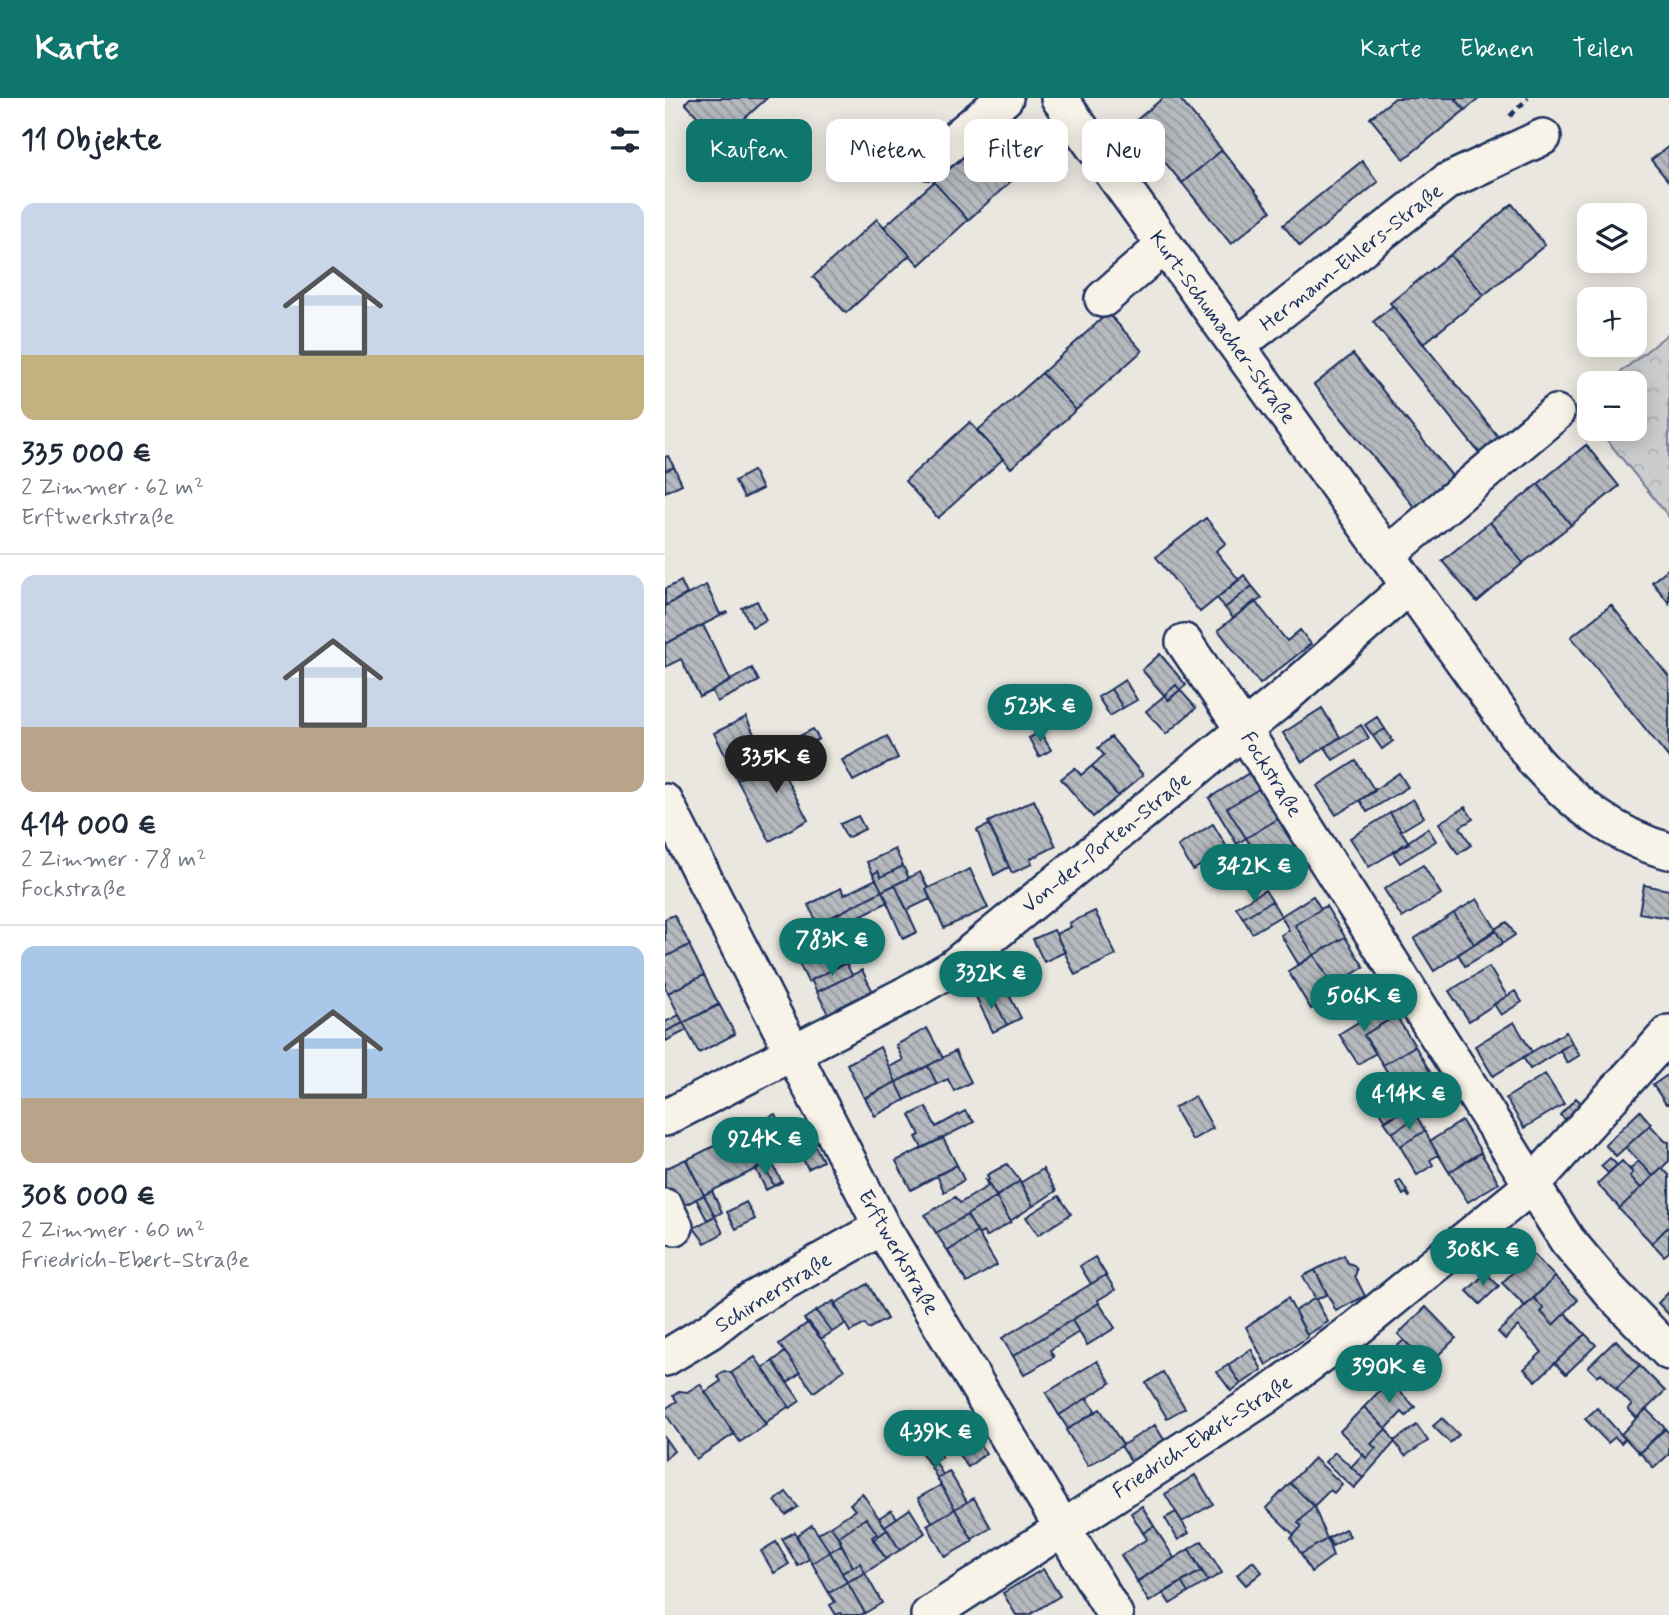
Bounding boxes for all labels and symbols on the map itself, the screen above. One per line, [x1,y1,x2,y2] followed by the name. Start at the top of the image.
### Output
[1254,177,1449,338] street label: Hermann-Ehlers-Straße
[1142,225,1302,430] street label: Kurt-Schumacher-Straße
[983,684,1097,744] pin: 523K €
[1234,726,1309,823] street label: Fockstraße
[719,736,833,795] pin: 335K €
[1016,766,1197,920] street label: Von-der-Porten-Straße
[1197,844,1311,904] pin: 342K €
[775,918,889,978] pin: 783K €
[934,951,1048,1011] pin: 332K €
[1307,974,1421,1034] pin: 506K €
[1352,1072,1466,1132] pin: 414K €
[708,1118,822,1177] pin: 924K €
[851,1185,945,1320] street label: Erftwerkstraße
[1426,1228,1540,1288] pin: 308K €
[710,1246,837,1340] street label: Schirnerstraße
[1332,1346,1446,1405] pin: 390K €
[1107,1368,1298,1505] street label: Friedrich-Ebert-Straße
[879,1410,993,1470] pin: 439K €

